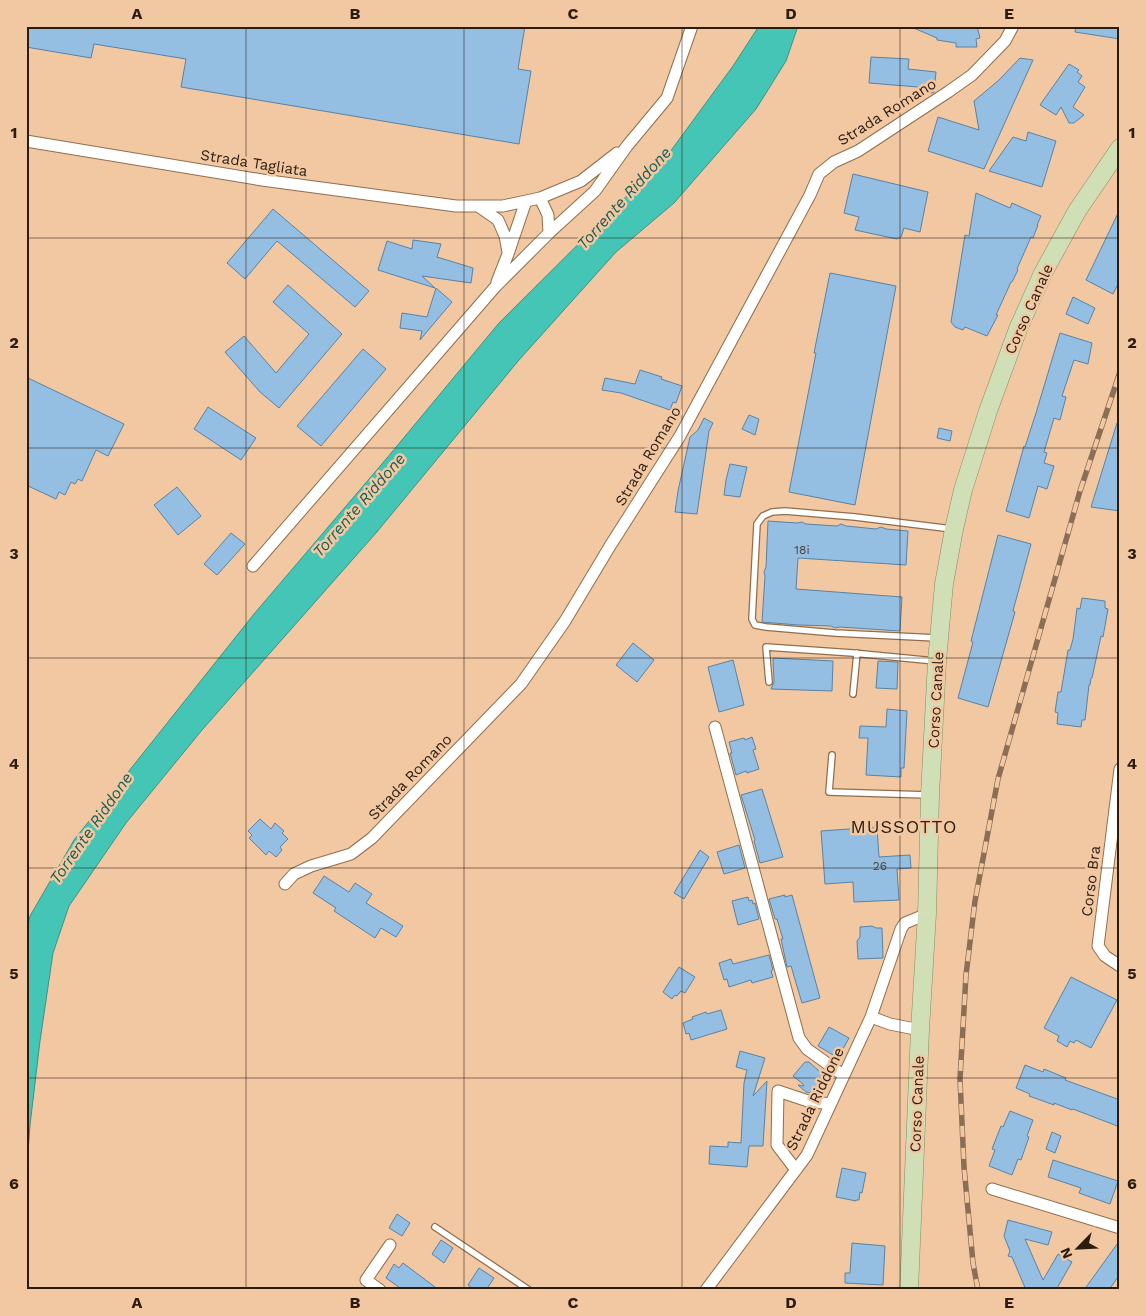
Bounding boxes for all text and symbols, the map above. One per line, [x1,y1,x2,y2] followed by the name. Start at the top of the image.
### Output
[132,4,143,23] text: A
[350,4,361,23] text: B
[568,4,579,23] text: C
[785,4,797,23] text: D
[1004,4,1014,23] text: E
[834,74,940,150] street label: Strada Romano
[11,123,17,142] text: 1
[1129,123,1135,142] text: 1
[573,143,675,253] water label: Torrente Riddone
[199,146,309,180] street label: Strada Tagliata
[1001,261,1057,357] street label: Corso Canale
[9,333,19,352] text: 2
[1127,333,1137,352] text: 2
[611,403,685,509] street label: Strada Romano
[309,449,409,561] water label: Torrente Riddone
[794,543,810,557] house number: 18i
[9,544,19,563] text: 3
[1127,544,1137,563] text: 3
[924,651,948,749] street label: Corso Canale
[364,730,456,824] street label: Strada Romano
[9,754,19,773] text: 4
[1127,754,1137,773] text: 4
[46,769,136,887] water label: Torrente Riddone
[850,816,958,837] district label: MUSSOTTO
[1078,844,1104,917] street label: Corso Bra
[873,859,887,873] house number: 26
[9,964,19,983] text: 5
[1127,964,1137,983] text: 5
[782,1044,848,1154] street label: Strada Riddone
[906,1055,928,1153] street label: Corso Canale
[9,1174,19,1193] text: 6
[1127,1174,1137,1193] text: 6
[1054,1224,1104,1274] north arrow
[1057,1245,1076,1261] text: N
[132,1293,143,1312] text: A
[350,1293,361,1312] text: B
[568,1293,579,1312] text: C
[785,1293,797,1312] text: D
[1004,1293,1014,1312] text: E

